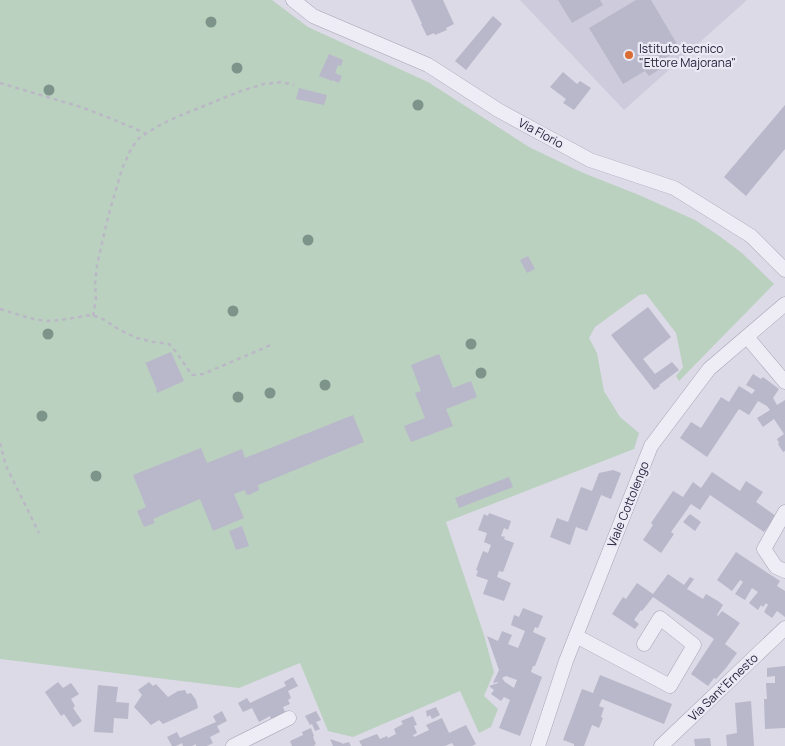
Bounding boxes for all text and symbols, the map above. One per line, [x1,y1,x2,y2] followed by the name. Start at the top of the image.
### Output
[639,40,736,71] place label: Istituto tecnico "Ettore Majorana"
[623,49,635,61] marker: Istituto tecnico "Ettore Majorana"
[515,114,567,152] street label: Via Florio
[603,458,653,550] street label: Viale Cottolengo
[684,649,762,725] street label: Via Sant'Ernesto

